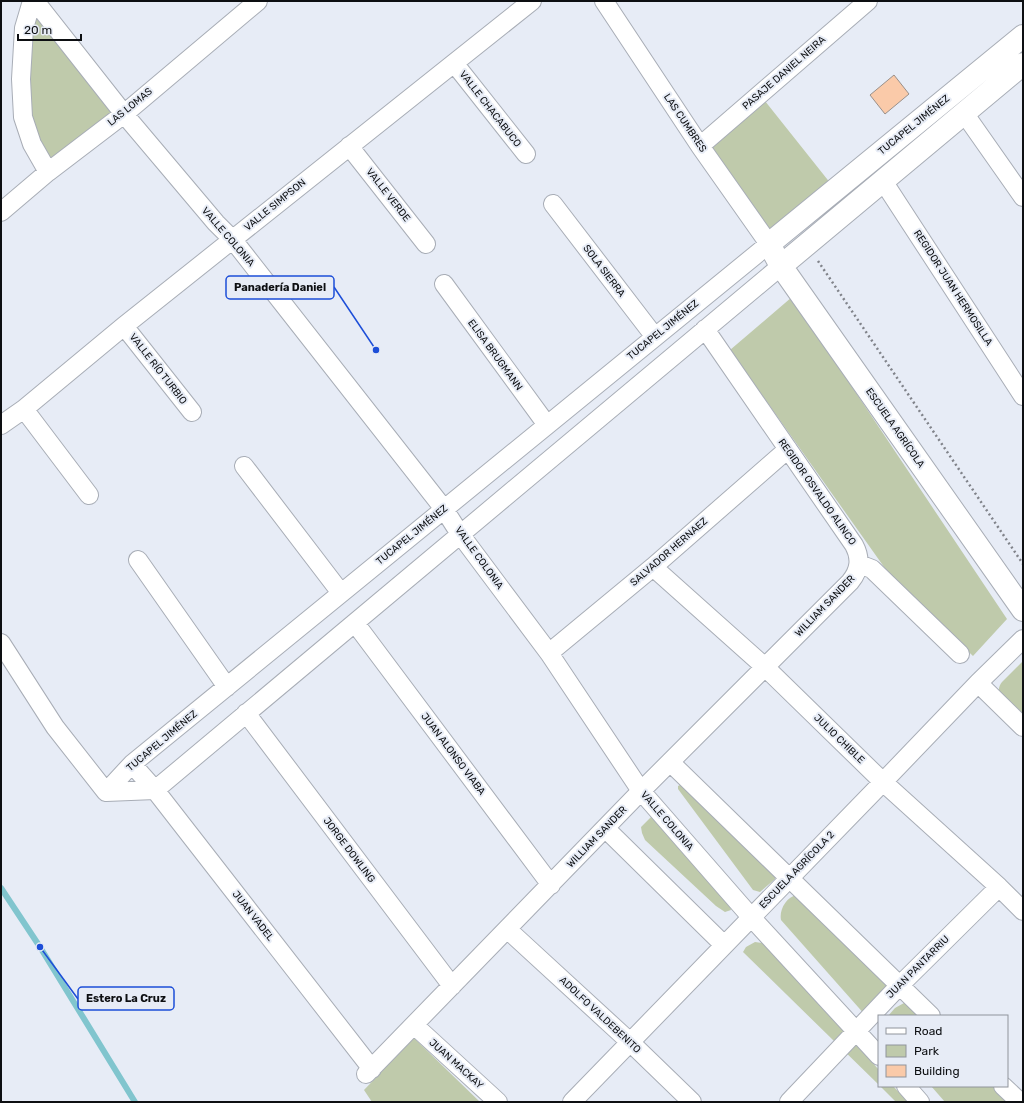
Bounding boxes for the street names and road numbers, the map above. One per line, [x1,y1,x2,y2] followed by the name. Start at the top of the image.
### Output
[740,33,828,112] street label: PASAJE DANIEL NEIRA
[457,69,524,150] street label: VALLE CHACABUCO
[105,85,155,129] street label: LAS LOMAS
[661,91,709,155] street label: LAS CUMBRES
[876,92,952,158] street label: TUCAPEL JIMÉNEZ
[363,166,413,224] street label: VALLE VERDE
[242,176,308,234] street label: VALLE SIMPSON
[199,205,257,269] street label: VALLE COLONIA
[911,228,995,348] street label: REGIDOR JUAN HERMOSILLA
[580,243,628,300] street label: SOLA SIERRA
[625,297,701,363] street label: TUCAPEL JIMÉNEZ
[465,317,525,393] street label: ELISA BRUGMANN
[127,331,189,407] street label: VALLE RÍO TURBIO
[863,386,927,470] street label: ESCUELA AGRÍCOLA
[776,436,859,548] street label: REGIDOR OSVALDO ALINCO
[374,502,450,568] street label: TUCAPEL JIMÉNEZ
[628,515,710,589] street label: SALVADOR HERNAEZ
[452,524,506,592] street label: VALLE COLONIA
[793,572,858,639] street label: WILLIAM SANDER
[124,708,200,774] street label: TUCAPEL JIMÉNEZ
[418,711,488,798] street label: JUAN ALONSO VIABA
[811,712,867,766] street label: JULIO CHIBLE
[638,789,696,853] street label: VALLE COLONIA
[565,803,630,870] street label: WILLIAM SANDER
[321,815,378,885] street label: JORGE DOWLING
[757,829,837,911] street label: ESCUELA AGRÍCOLA 2
[230,889,277,944] street label: JUAN VADEL
[884,933,952,1001] street label: JUAN PANTARRIU
[557,974,643,1056] street label: ADOLFO VALDEBENITO
[426,1036,486,1092] street label: JUAN MACKAY

